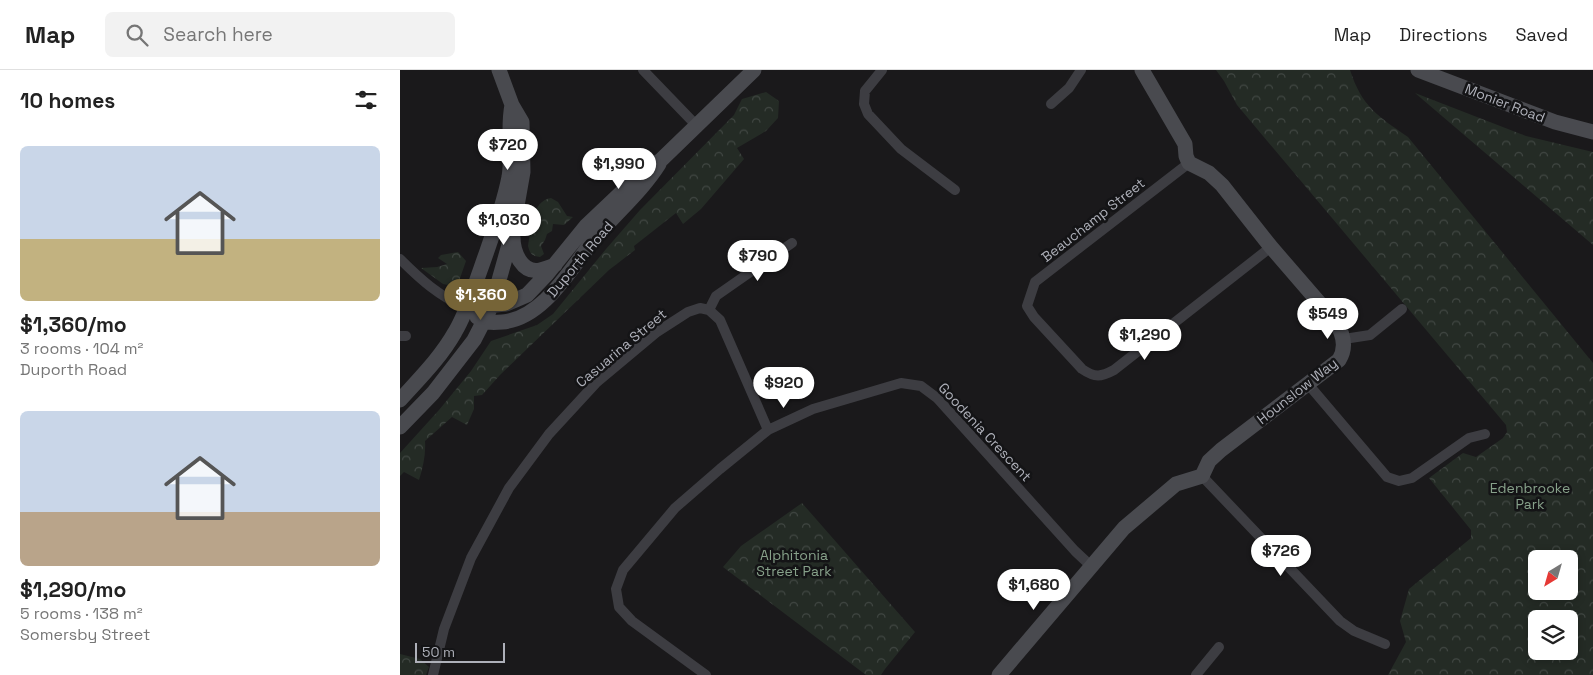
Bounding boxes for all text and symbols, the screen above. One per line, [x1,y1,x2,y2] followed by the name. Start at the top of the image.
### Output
[105,12,455,57] search box
[25,19,75,50] text: Map
[123,21,151,49] icon: search
[163,22,273,47] text: Search here
[1334,23,1371,46] text: Map
[1399,23,1488,46] text: Directions
[1516,23,1568,46] text: Saved
[1462,79,1548,127] street label: Monier Road
[352,86,380,114] icon: filters
[20,87,115,114] text: 10 homes
[478,128,538,171] pin: $720
[489,134,527,155] text: $720
[578,148,660,190] pin: $1,990
[593,153,645,174] text: $1,990
[1038,174,1148,266] street label: Beauchamp Street
[155,178,245,268] icon: home
[463,204,545,246] pin: $1,030
[478,209,530,230] text: $1,030
[543,217,617,301] street label: Duporth Road
[728,240,788,282] pin: $790
[739,245,777,266] text: $790
[440,278,522,321] pin: $1,360
[455,284,507,305] text: $1,360
[1298,298,1358,340] pin: $549
[1308,303,1348,324] text: $549
[572,305,670,391] street label: Casuarina Street
[20,311,127,338] text: $1,360/mo
[1104,318,1186,361] pin: $1,290
[1119,324,1171,345] text: $1,290
[20,338,143,359] text: 3 rooms · 104 m²
[1253,354,1341,428] street label: Hounslow Way
[20,359,127,380] text: Duporth Road
[754,366,814,409] pin: $920
[764,372,804,393] text: $920
[935,379,1035,485] street label: Goodenia Crescent
[155,443,245,533] icon: home
[1490,479,1570,513] park label: Edenbrooke Park
[1251,534,1311,577] pin: $726
[1262,540,1300,561] text: $726
[756,546,832,580] park label: Alphitonia Street Park
[1528,550,1578,600] north arrow
[1528,550,1578,660] map controls
[993,568,1075,611] pin: $1,680
[1008,574,1060,595] text: $1,680
[20,576,126,603] text: $1,290/mo
[20,603,143,624] text: 5 rooms · 138 m²
[1528,610,1578,660] button: layers
[20,624,150,645] text: Somersby Street
[415,640,505,663] scale bar
[422,643,455,661] text: 50 m

